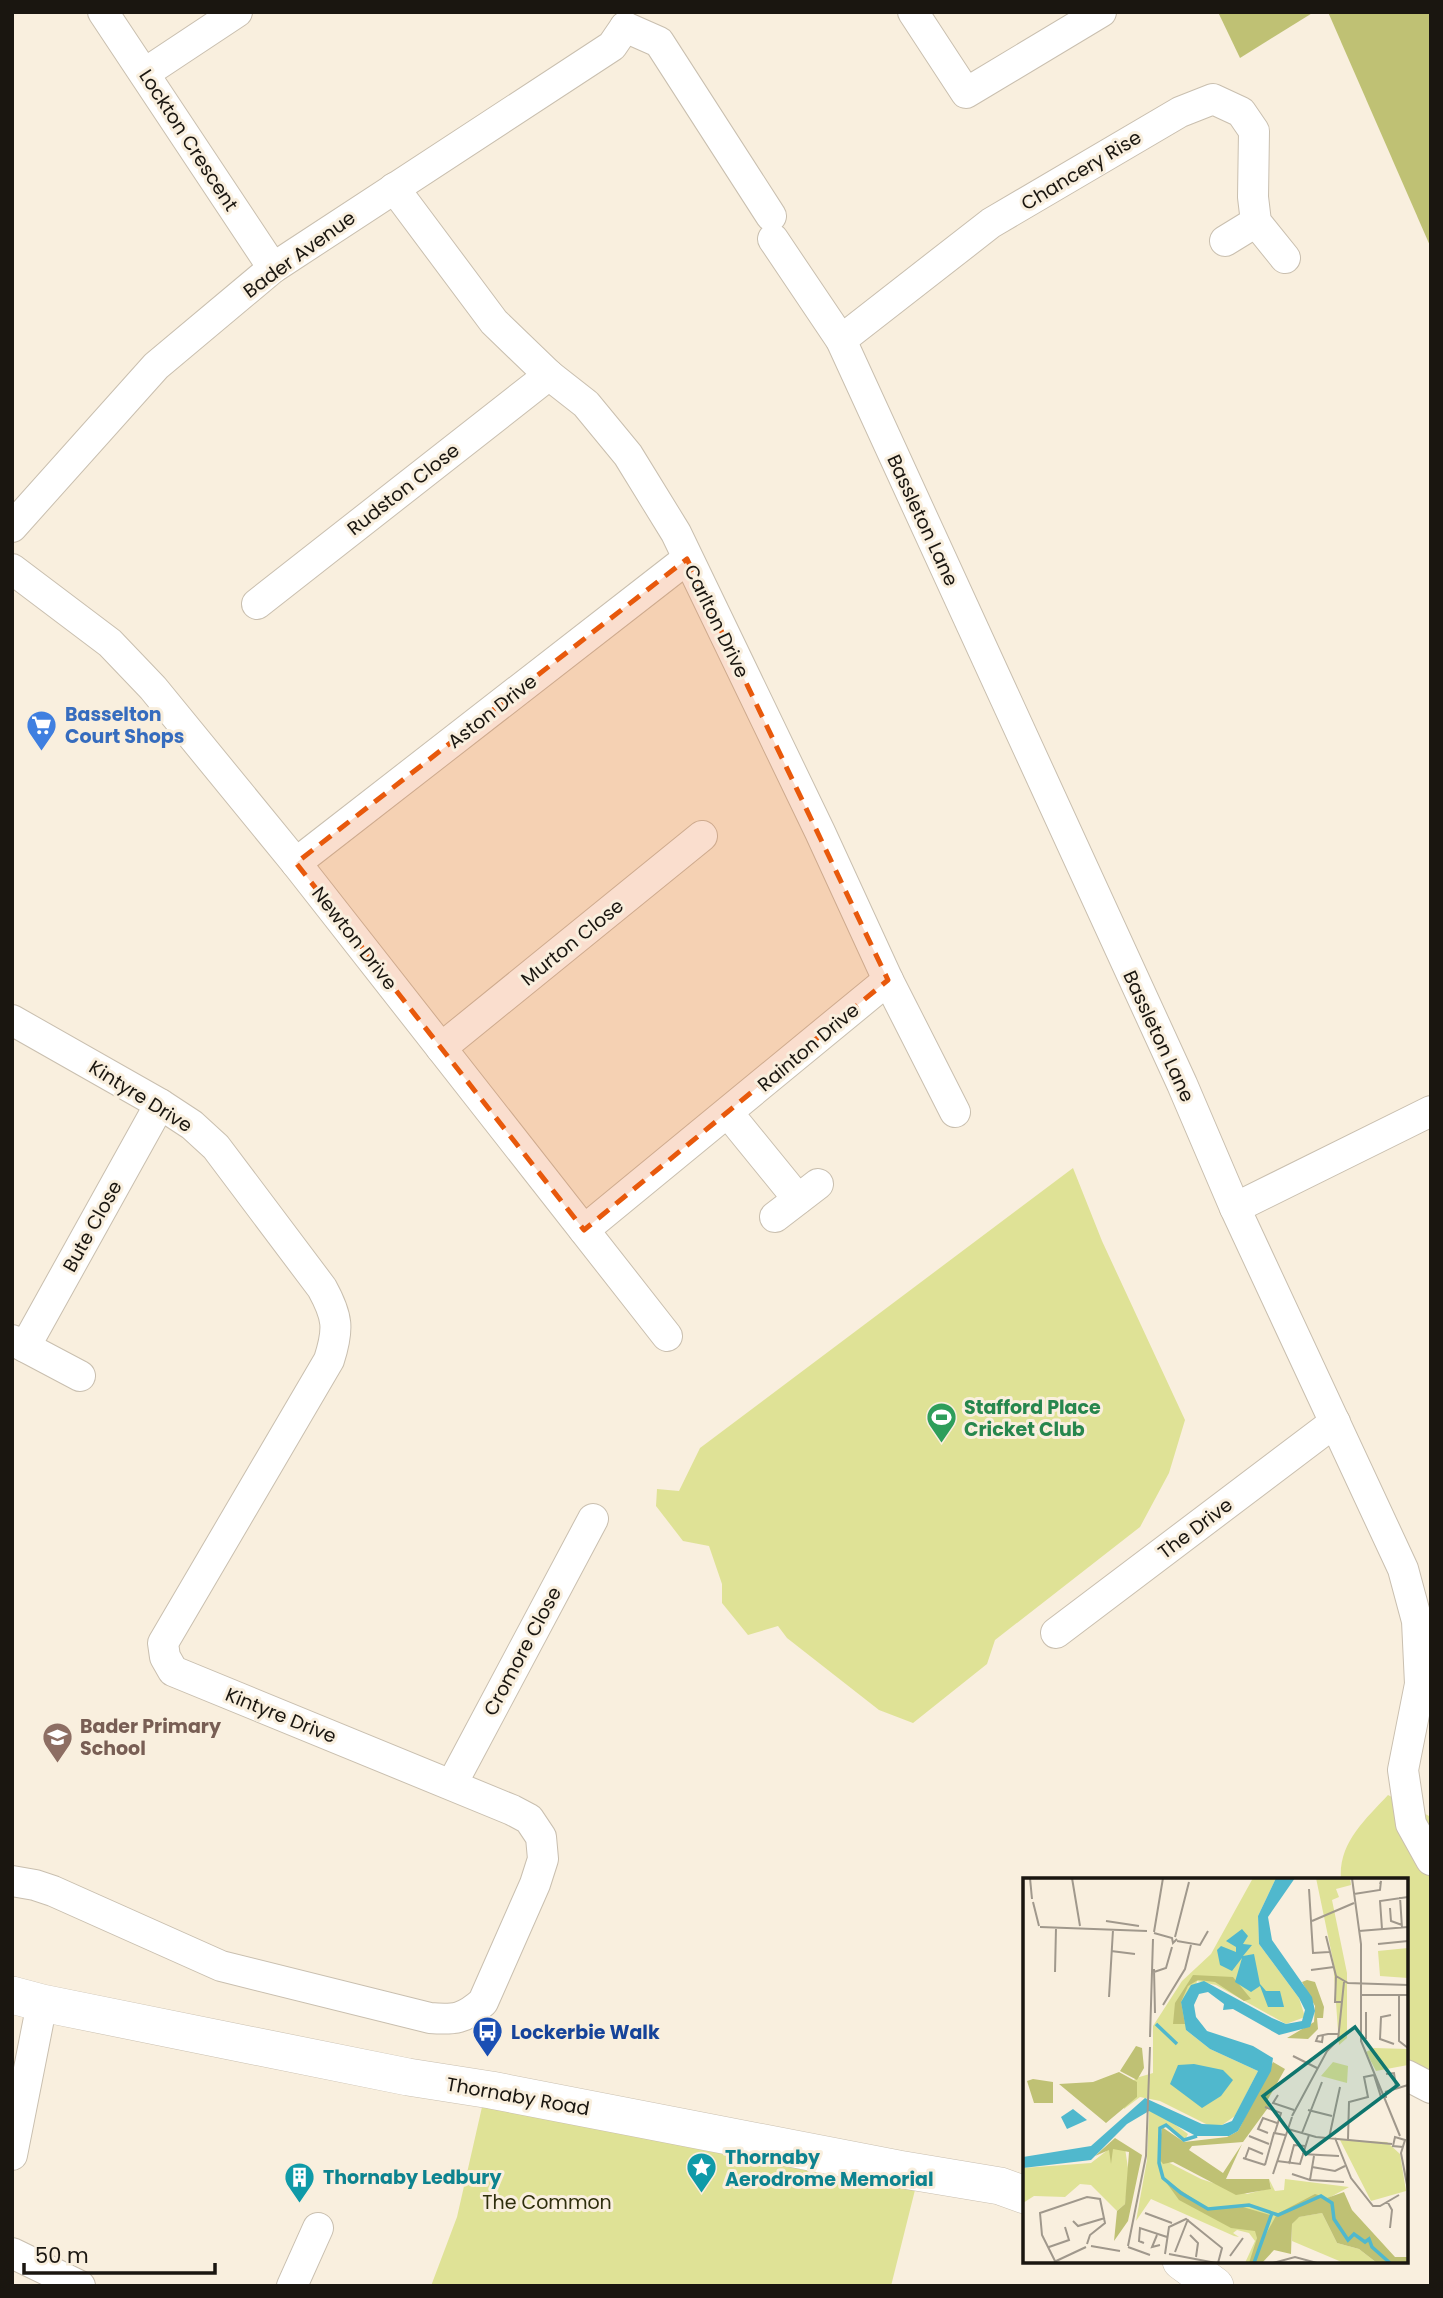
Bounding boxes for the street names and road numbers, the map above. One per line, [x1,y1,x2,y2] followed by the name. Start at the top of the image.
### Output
[133,64,245,216] street label: Lockton Crescent
[1016,124,1146,217] street label: Chancery Rise
[238,205,361,304] street label: Bader Avenue
[341,437,465,542] street label: Rudston Close
[880,450,965,590] street label: Bassleton Lane
[677,560,756,683] street label: Carlton Drive
[442,668,543,755] street label: Aston Drive
[306,881,404,996] street label: Newton Drive
[515,893,629,992] street label: Murton Close
[1116,966,1201,1106] street label: Bassleton Lane
[752,997,865,1098] street label: Rainton Drive
[84,1054,198,1139] street label: Kintyre Drive
[56,1176,129,1277] street label: Bute Close
[1152,1491,1238,1565] street label: The Drive
[477,1582,568,1721] street label: Cromore Close
[221,1681,340,1750] street label: Kintyre Drive
[444,2071,592,2122] street label: Thornaby Road

